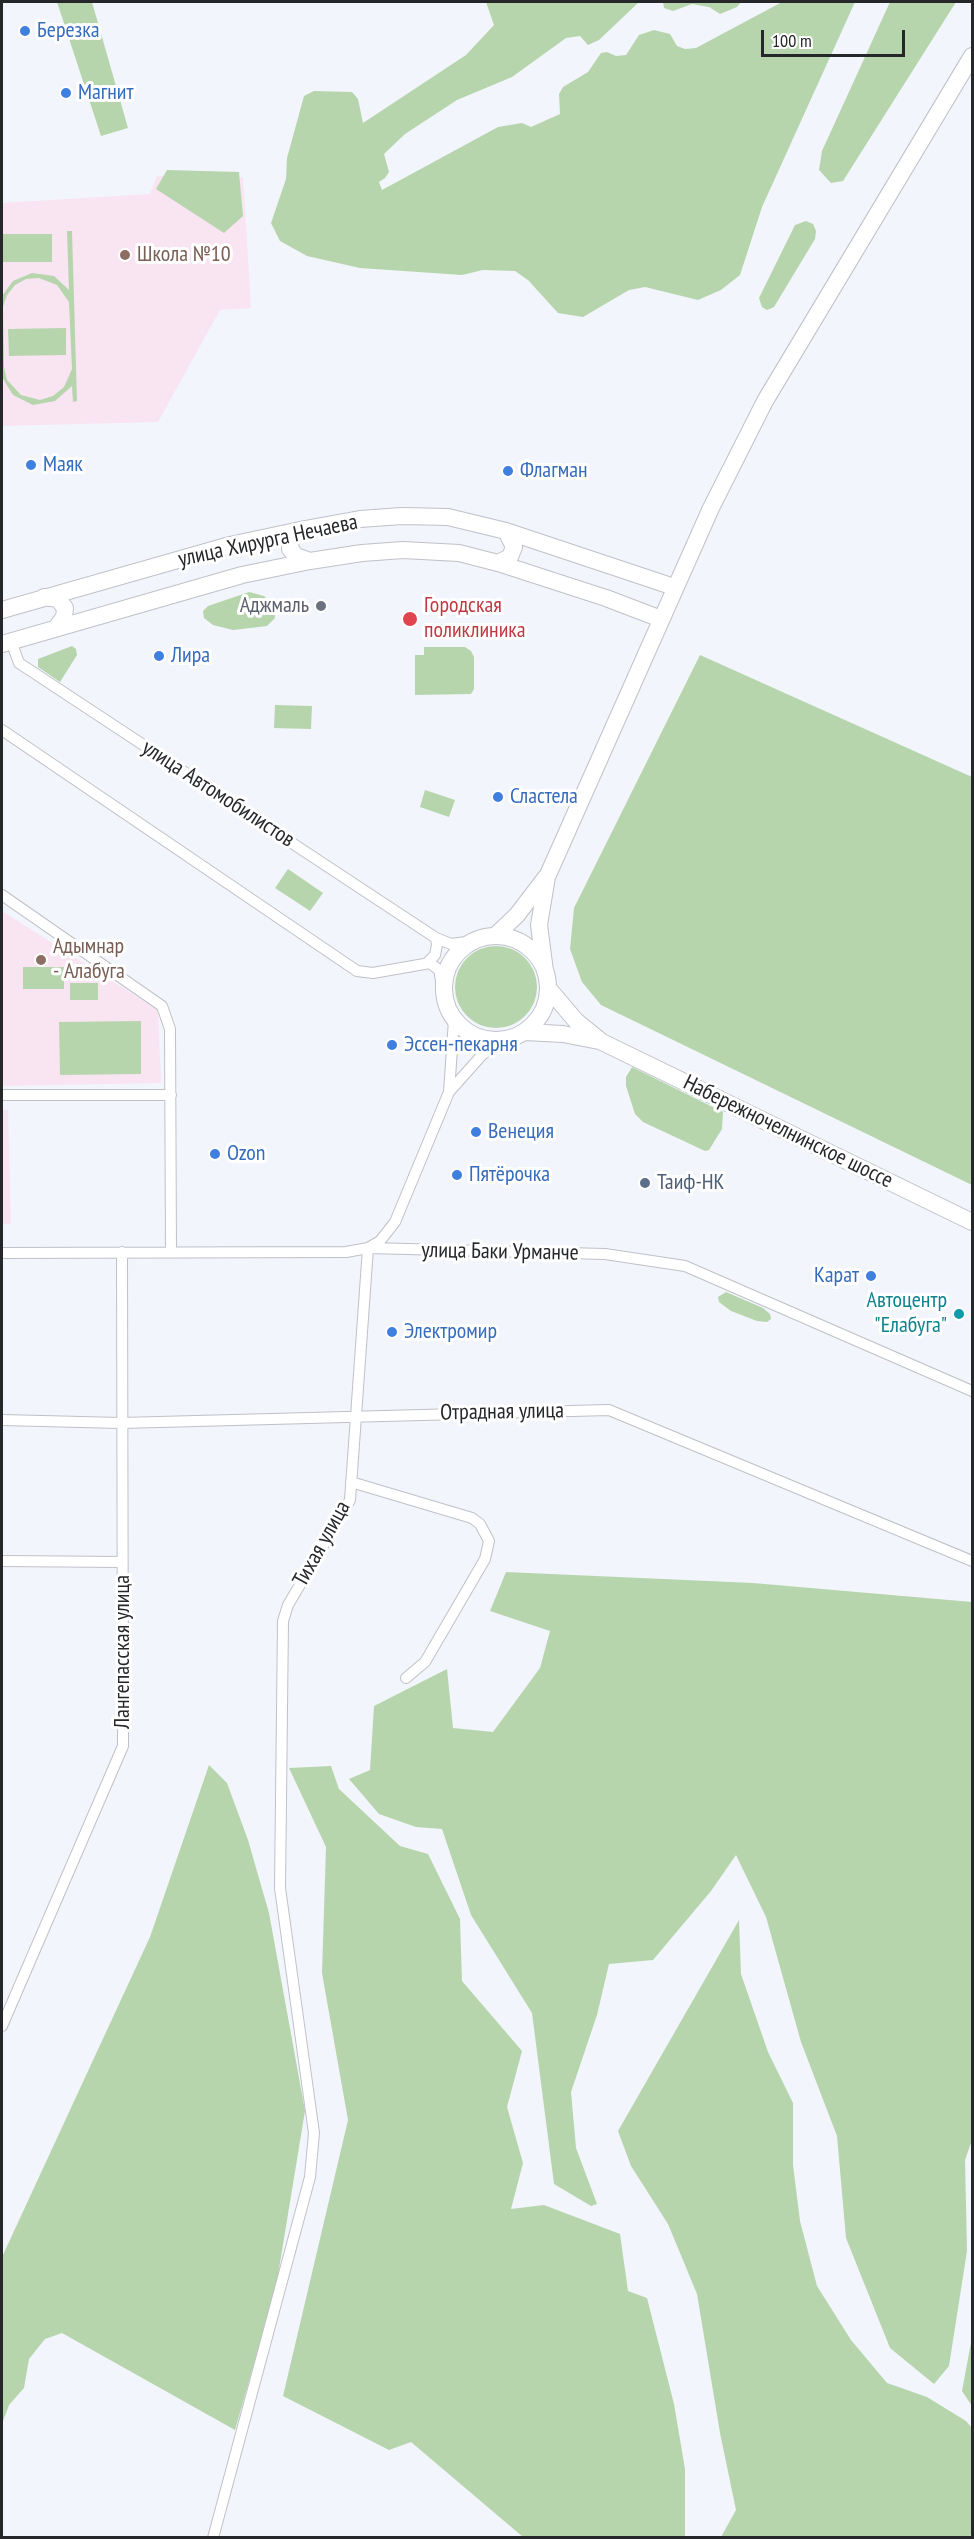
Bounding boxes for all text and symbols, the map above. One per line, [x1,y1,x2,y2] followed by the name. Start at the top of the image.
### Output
[37,18,100,44] place label: Березка
[764,18,908,56] scale bar
[18,24,32,38] marker: Березка
[772,29,812,52] text: 100 m
[78,80,134,106] place label: Магнит
[59,86,73,100] marker: Магнит
[137,242,231,268] place label: Школа №10
[118,248,132,262] marker: Школа №10
[43,452,83,478] place label: Маяк
[24,458,38,472] marker: Маяк
[520,458,587,484] place label: Флагман
[501,464,515,478] marker: Флагман
[176,509,360,573] street label: улица Хирурга Нечаева
[240,593,309,619] place label: Аджмаль
[424,593,526,644] place label: Городская поликлиника
[314,599,328,613] marker: Аджмаль
[401,610,419,628] marker: Городская поликлиника
[171,643,210,669] place label: Лира
[152,649,166,663] marker: Лира
[137,735,299,853] street label: улица Автомобилистов
[510,784,578,810] place label: Сластела
[491,790,505,804] marker: Сластела
[53,934,125,986] place label: Адымнар - Алабуга
[34,953,48,967] marker: Адымнар - Алабуга
[404,1032,518,1058] place label: Эссен-пекарня
[385,1038,399,1052] marker: Эссен-пекарня
[679,1070,897,1194] street label: Набережночелнинское шоссе
[488,1119,554,1145] place label: Венеция
[469,1125,483,1139] marker: Венеция
[227,1141,266,1167] place label: Ozon
[208,1147,222,1161] marker: Ozon
[469,1162,550,1188] place label: Пятёрочка
[450,1168,464,1182] marker: Пятёрочка
[657,1170,724,1196] place label: Таиф-НК
[638,1176,652,1190] marker: Таиф-НК
[421,1237,579,1267] street label: улица Баки Урманче
[814,1263,859,1289] place label: Карат
[864,1269,878,1283] marker: Карат
[866,1288,947,1340] place label: Автоцентр "Елабуга"
[952,1307,966,1321] marker: Автоцентр "Елабуга"
[404,1319,497,1345] place label: Электромир
[385,1325,399,1339] marker: Электромир
[440,1398,564,1426] street label: Отрадная улица
[288,1497,356,1591] street label: Тихая улица
[110,1575,136,1729] street label: Лангепасская улица

